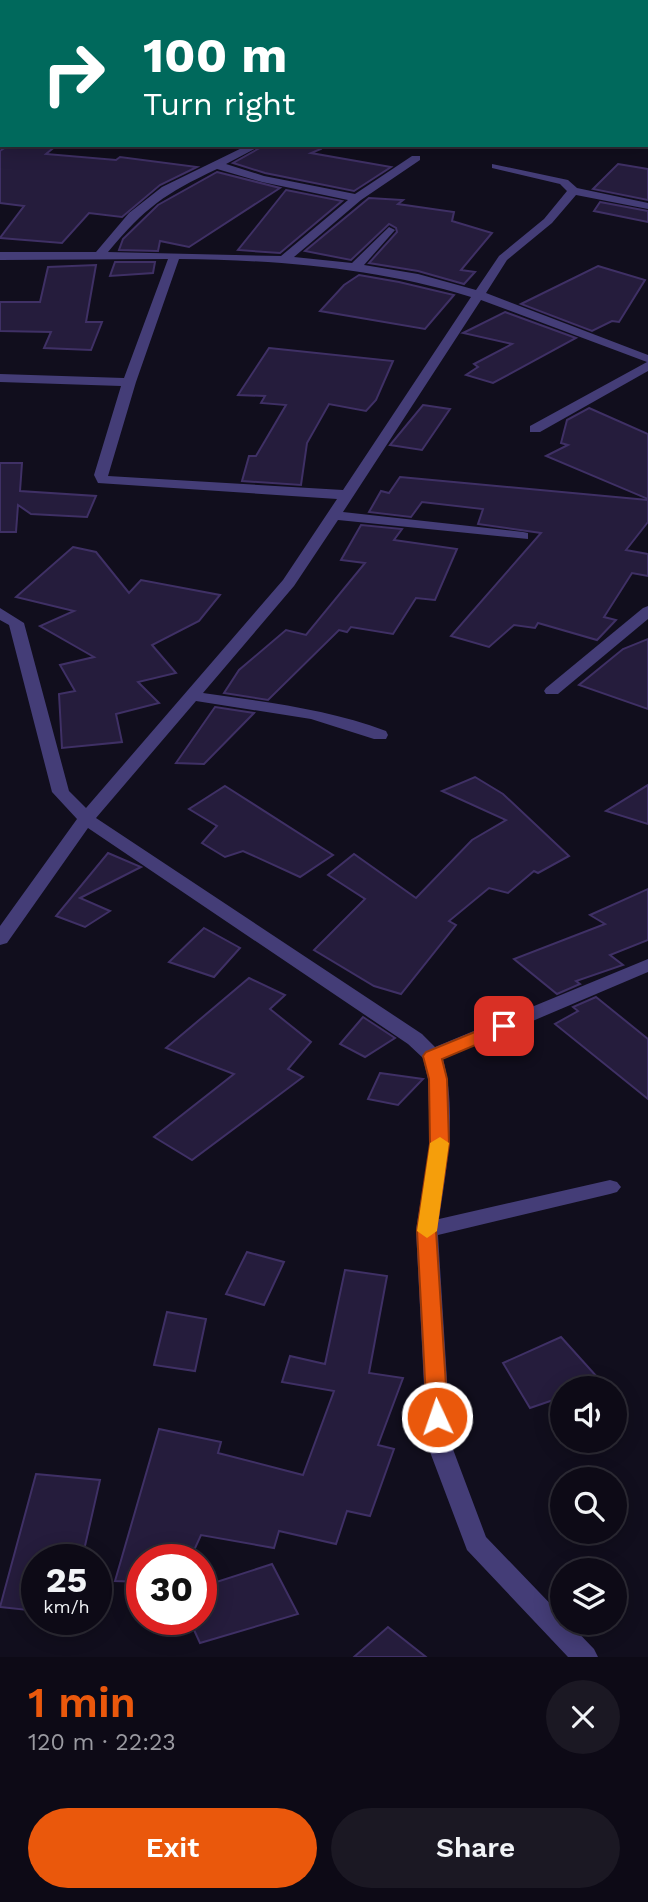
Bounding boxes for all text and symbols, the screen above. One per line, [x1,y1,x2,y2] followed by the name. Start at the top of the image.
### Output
[143,26,287,84] text: 100 m
[28,28,119,119] icon: right
[143,85,295,123] text: Turn right
[474,996,534,1056] pin
[485,1007,523,1045] icon: arrive
[550,1376,627,1635] map controls
[550,1376,627,1453] button: sound
[400,1380,474,1454] position arrow
[550,1467,627,1544] button: search
[126,1544,217,1635] speed limit sign: 30
[550,1558,627,1635] button: layers
[46,1559,87,1601] text: 25
[43,1596,90,1617] text: km/h
[28,1678,136,1727] text: 1 min
[546,1680,620,1754] button: close
[28,1729,176,1756] text: 120 m · 22:23
[28,1808,317,1888] button: Exit
[331,1808,620,1888] button: Share

